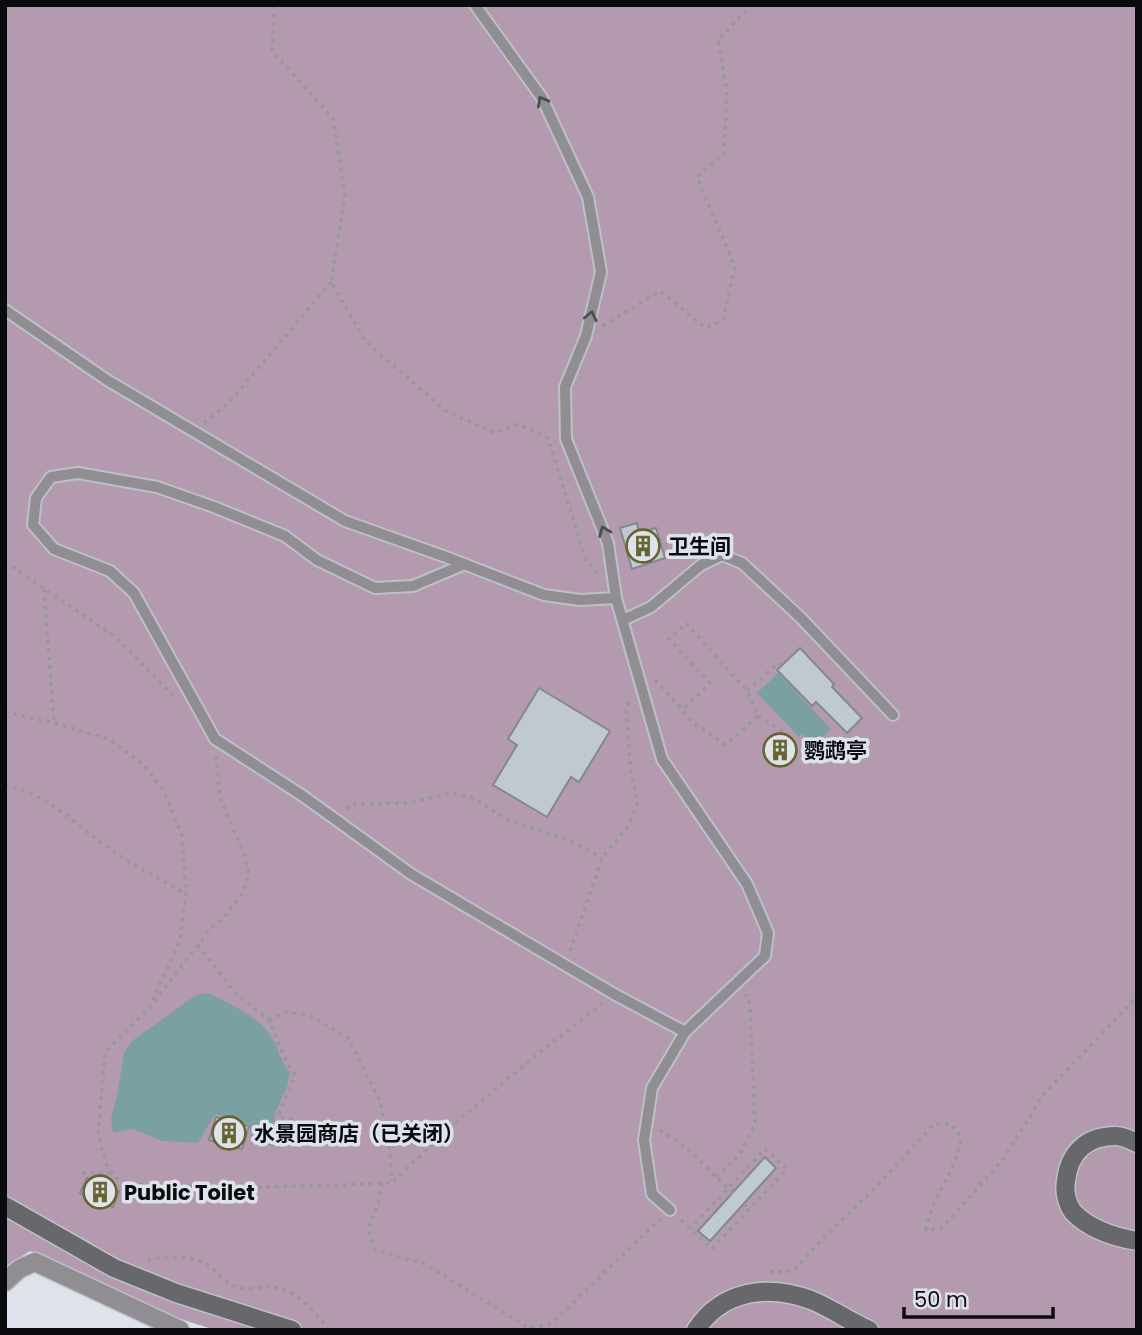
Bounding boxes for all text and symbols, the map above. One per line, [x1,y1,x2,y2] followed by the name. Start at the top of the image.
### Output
[537,96,550,108] one-way arrow
[583,310,597,322] one-way arrow
[598,526,612,538] one-way arrow
[624,527,662,565] building icon: 卫生间
[668,532,731,561] place label: 卫生间
[761,731,799,769] building icon: 鹦鹉亭
[804,736,867,765] place label: 鹦鹉亭
[210,1114,248,1152] building icon: 水景园商店（已关闭）
[254,1119,464,1148] place label: 水景园商店（已关闭）
[81,1173,119,1211] building icon: Public Toilet
[124,1178,255,1207] place label: Public Toilet
[904,1276,1053,1320] scale bar
[914,1285,968,1314] text: 50 m

